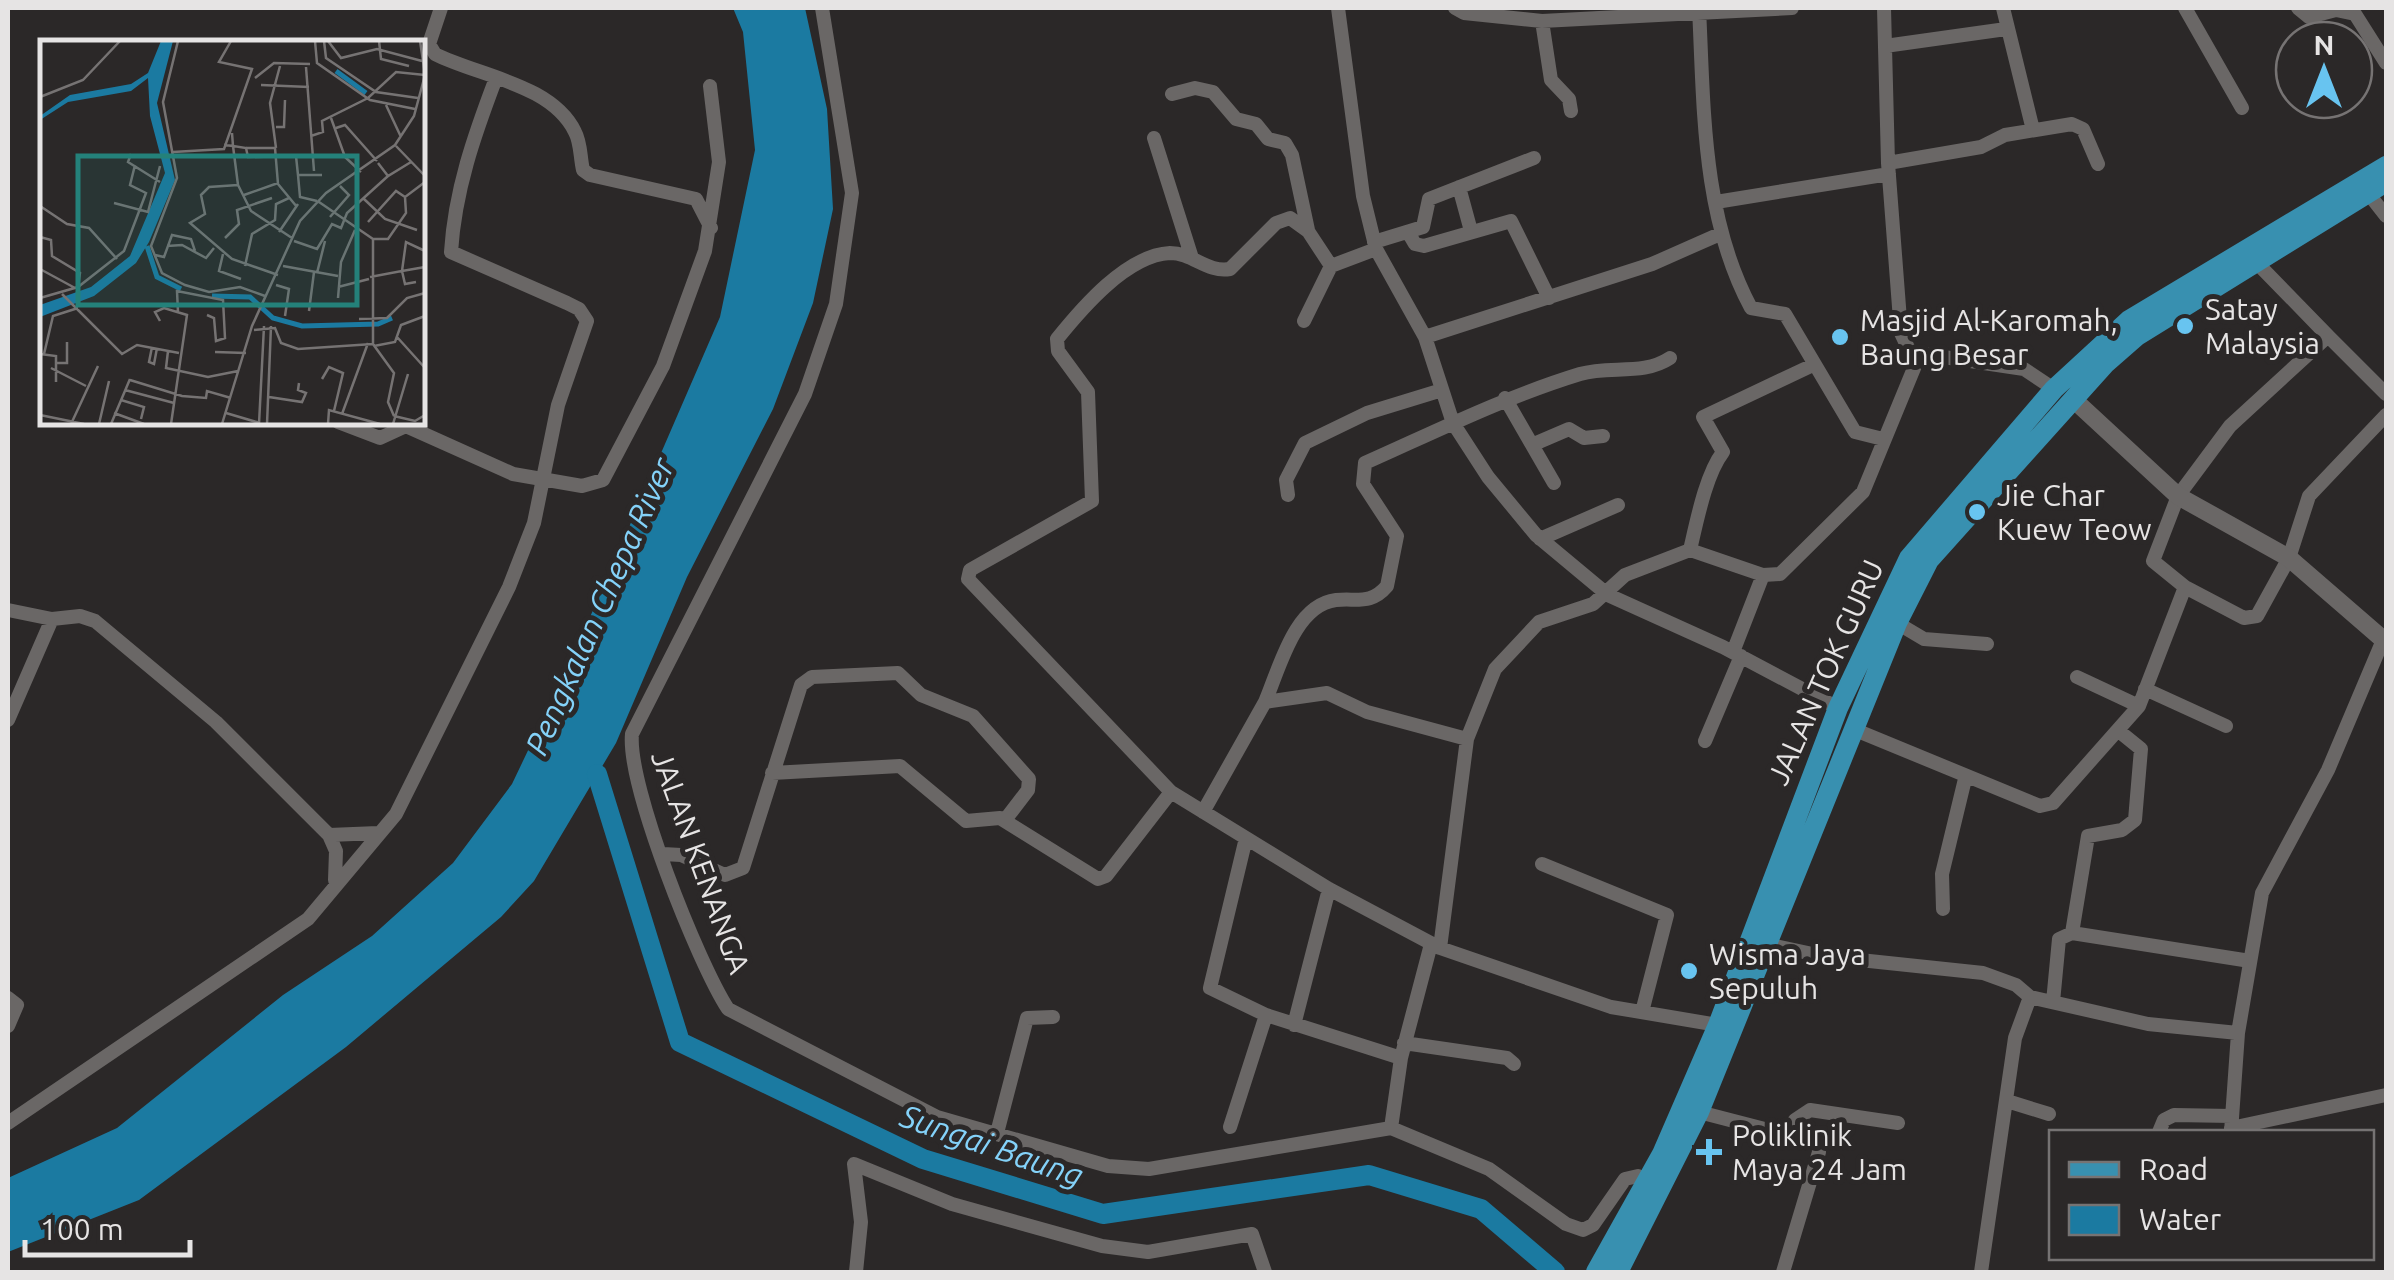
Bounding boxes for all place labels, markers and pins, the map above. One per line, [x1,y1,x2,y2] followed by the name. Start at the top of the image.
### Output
[2205,292,2320,360] place label: Satay Malaysia
[1860,303,2118,371] place label: Masjid Al-Karomah, Baung Besar
[2174,315,2196,337] marker: Satay Malaysia
[1829,326,1851,348] marker: Masjid Al-Karomah, Baung Besar
[1997,478,2152,546] place label: Jie Char Kuew Teow
[1966,501,1988,523] marker: Jie Char Kuew Teow
[1709,937,1866,1005] place label: Wisma Jaya Sepuluh
[1678,960,1700,982] marker: Wisma Jaya Sepuluh
[1732,1118,1907,1186] place label: Poliklinik Maya 24 Jam
[1696,1139,1722,1165] marker: Poliklinik Maya 24 Jam

